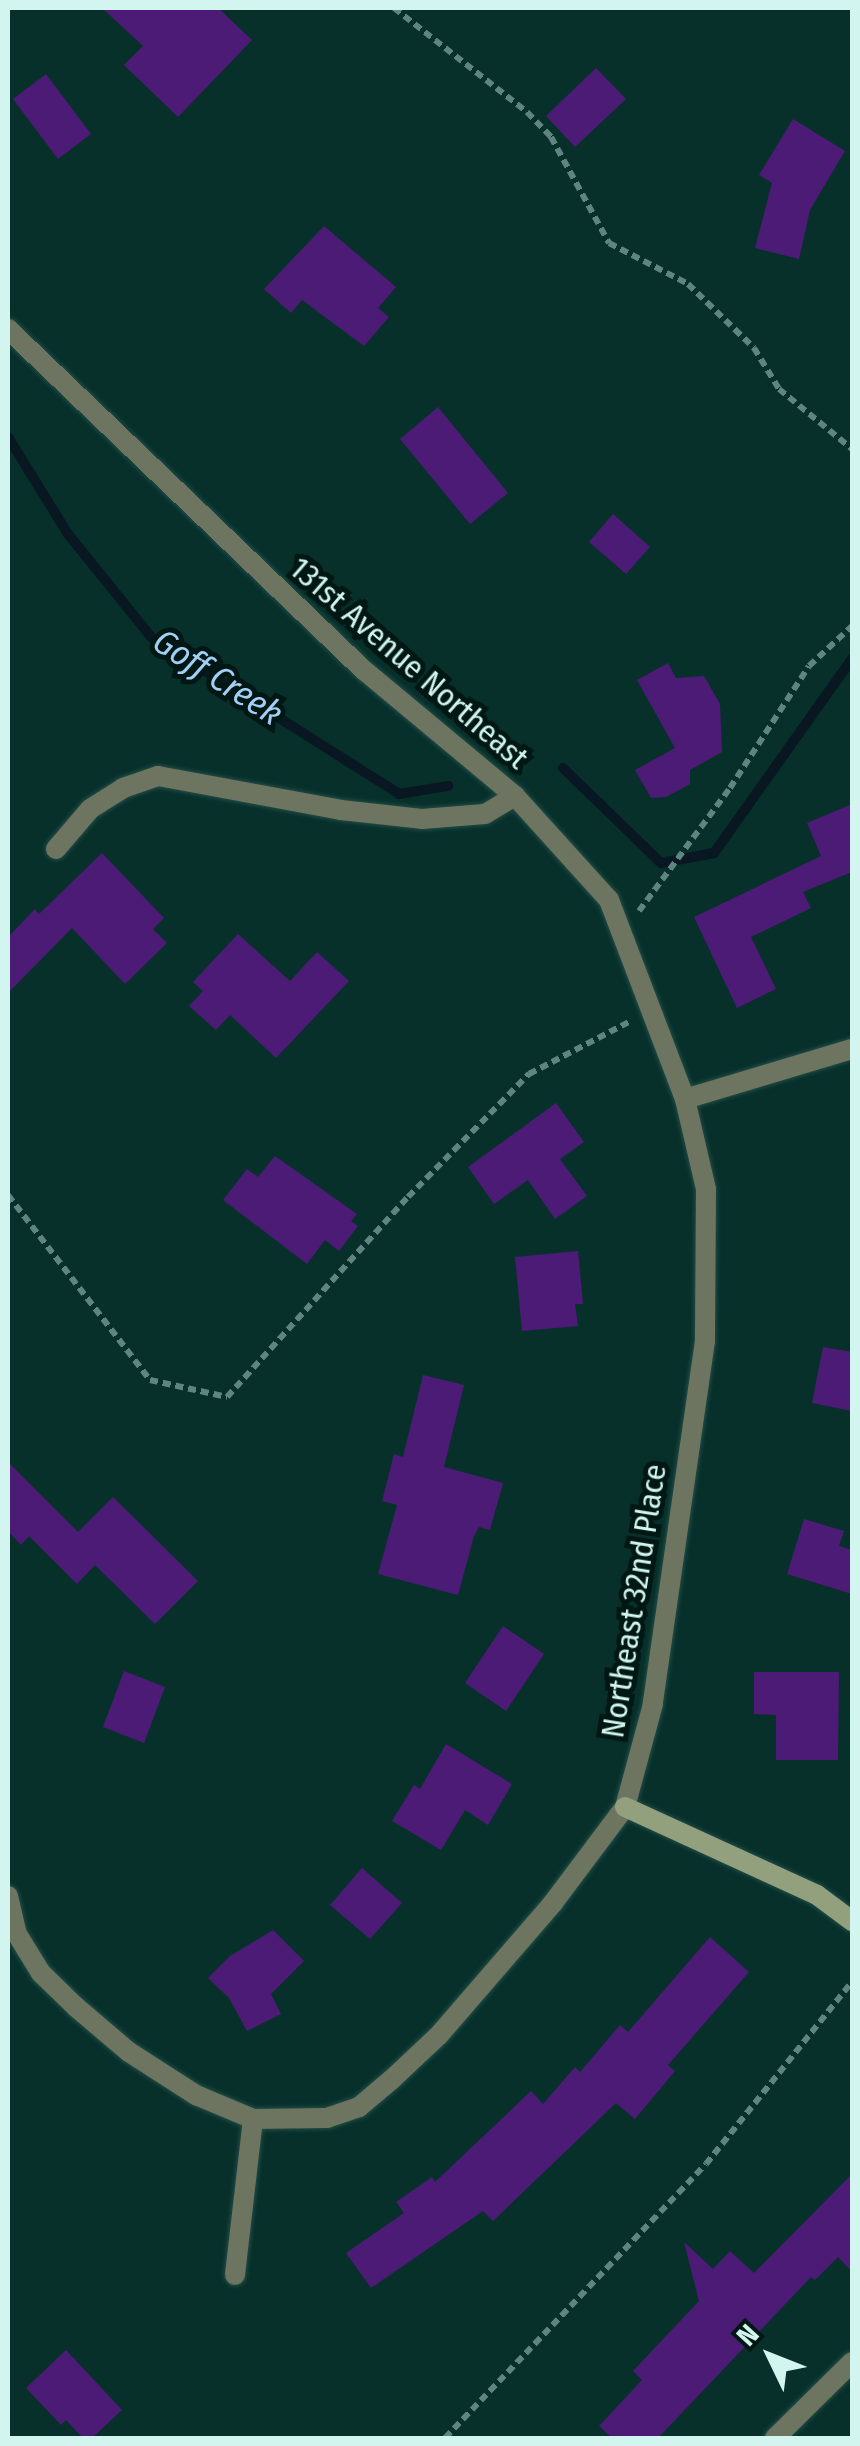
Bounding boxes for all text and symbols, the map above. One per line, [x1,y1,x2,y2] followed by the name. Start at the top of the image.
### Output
[282,549,536,777] street label: 131st Avenue Northeast
[145,620,291,734] water label: Goff Creek
[593,1461,675,1741] street label: Northeast 32nd Place
[720,2306,820,2406] north arrow
[730,2318,765,2353] text: N

